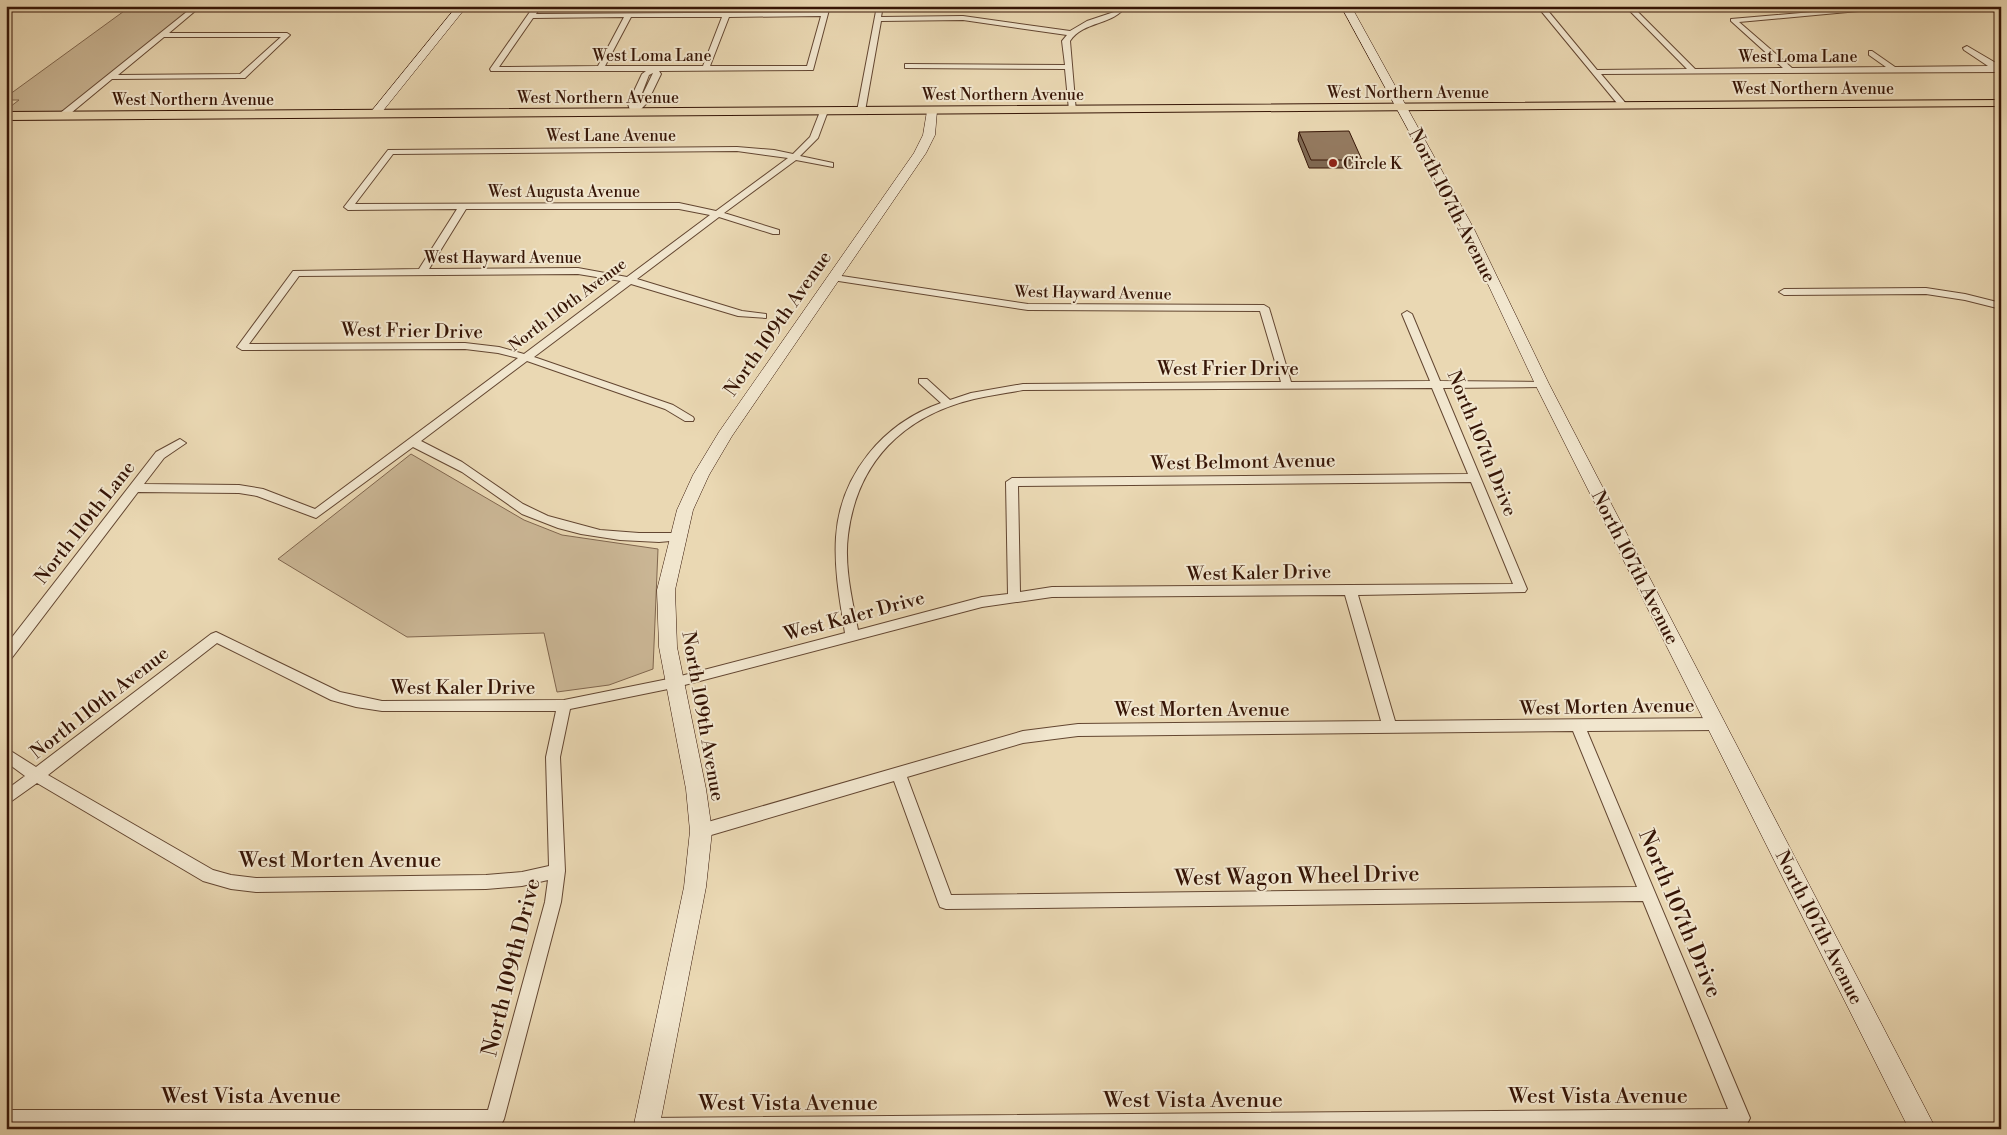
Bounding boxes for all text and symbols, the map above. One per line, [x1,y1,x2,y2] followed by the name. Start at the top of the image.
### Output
[592,46,711,66] street label: West Loma Lane
[1738,47,1857,67] street label: West Loma Lane
[1731,79,1894,99] street label: West Northern Avenue
[1326,83,1489,103] street label: West Northern Avenue
[921,85,1084,105] street label: West Northern Avenue
[516,88,679,108] street label: West Northern Avenue
[111,90,274,110] street label: West Northern Avenue
[1403,124,1501,287] street label: North 107th Avenue
[545,126,676,146] street label: West Lane Avenue
[1343,154,1403,174] place label: Circle K
[1327,157,1339,169] marker: Circle K
[487,182,640,202] street label: West Augusta Avenue
[719,246,837,401] street label: North 109th Avenue
[423,248,582,268] street label: West Hayward Avenue
[505,254,631,356] street label: North 110th Avenue
[1013,282,1172,304] street label: West Hayward Avenue
[340,318,483,344] street label: West Frier Drive
[1156,357,1299,381] street label: West Frier Drive
[1442,367,1522,520] street label: North 107th Drive
[1149,448,1336,476] street label: West Belmont Avenue
[29,456,140,589] street label: North 110th Lane
[1586,486,1684,649] street label: North 107th Avenue
[1185,560,1332,586] street label: West Kaler Drive
[780,586,927,647] street label: West Kaler Drive
[676,629,730,803] street label: North 109th Avenue
[26,641,174,764] street label: North 110th Avenue
[390,676,535,700] street label: West Kaler Drive
[1518,693,1695,721] street label: West Morten Avenue
[1114,698,1289,722] street label: West Morten Avenue
[1632,825,1727,1002] street label: North 107th Drive
[1770,846,1868,1009] street label: North 107th Avenue
[238,847,441,874] street label: West Morten Avenue
[1173,861,1420,892] street label: West Wagon Wheel Drive
[476,875,547,1059] street label: North 109th Drive
[160,1083,341,1110] street label: West Vista Avenue
[1507,1083,1688,1110] street label: West Vista Avenue
[1102,1087,1283,1114] street label: West Vista Avenue
[697,1090,878,1117] street label: West Vista Avenue

